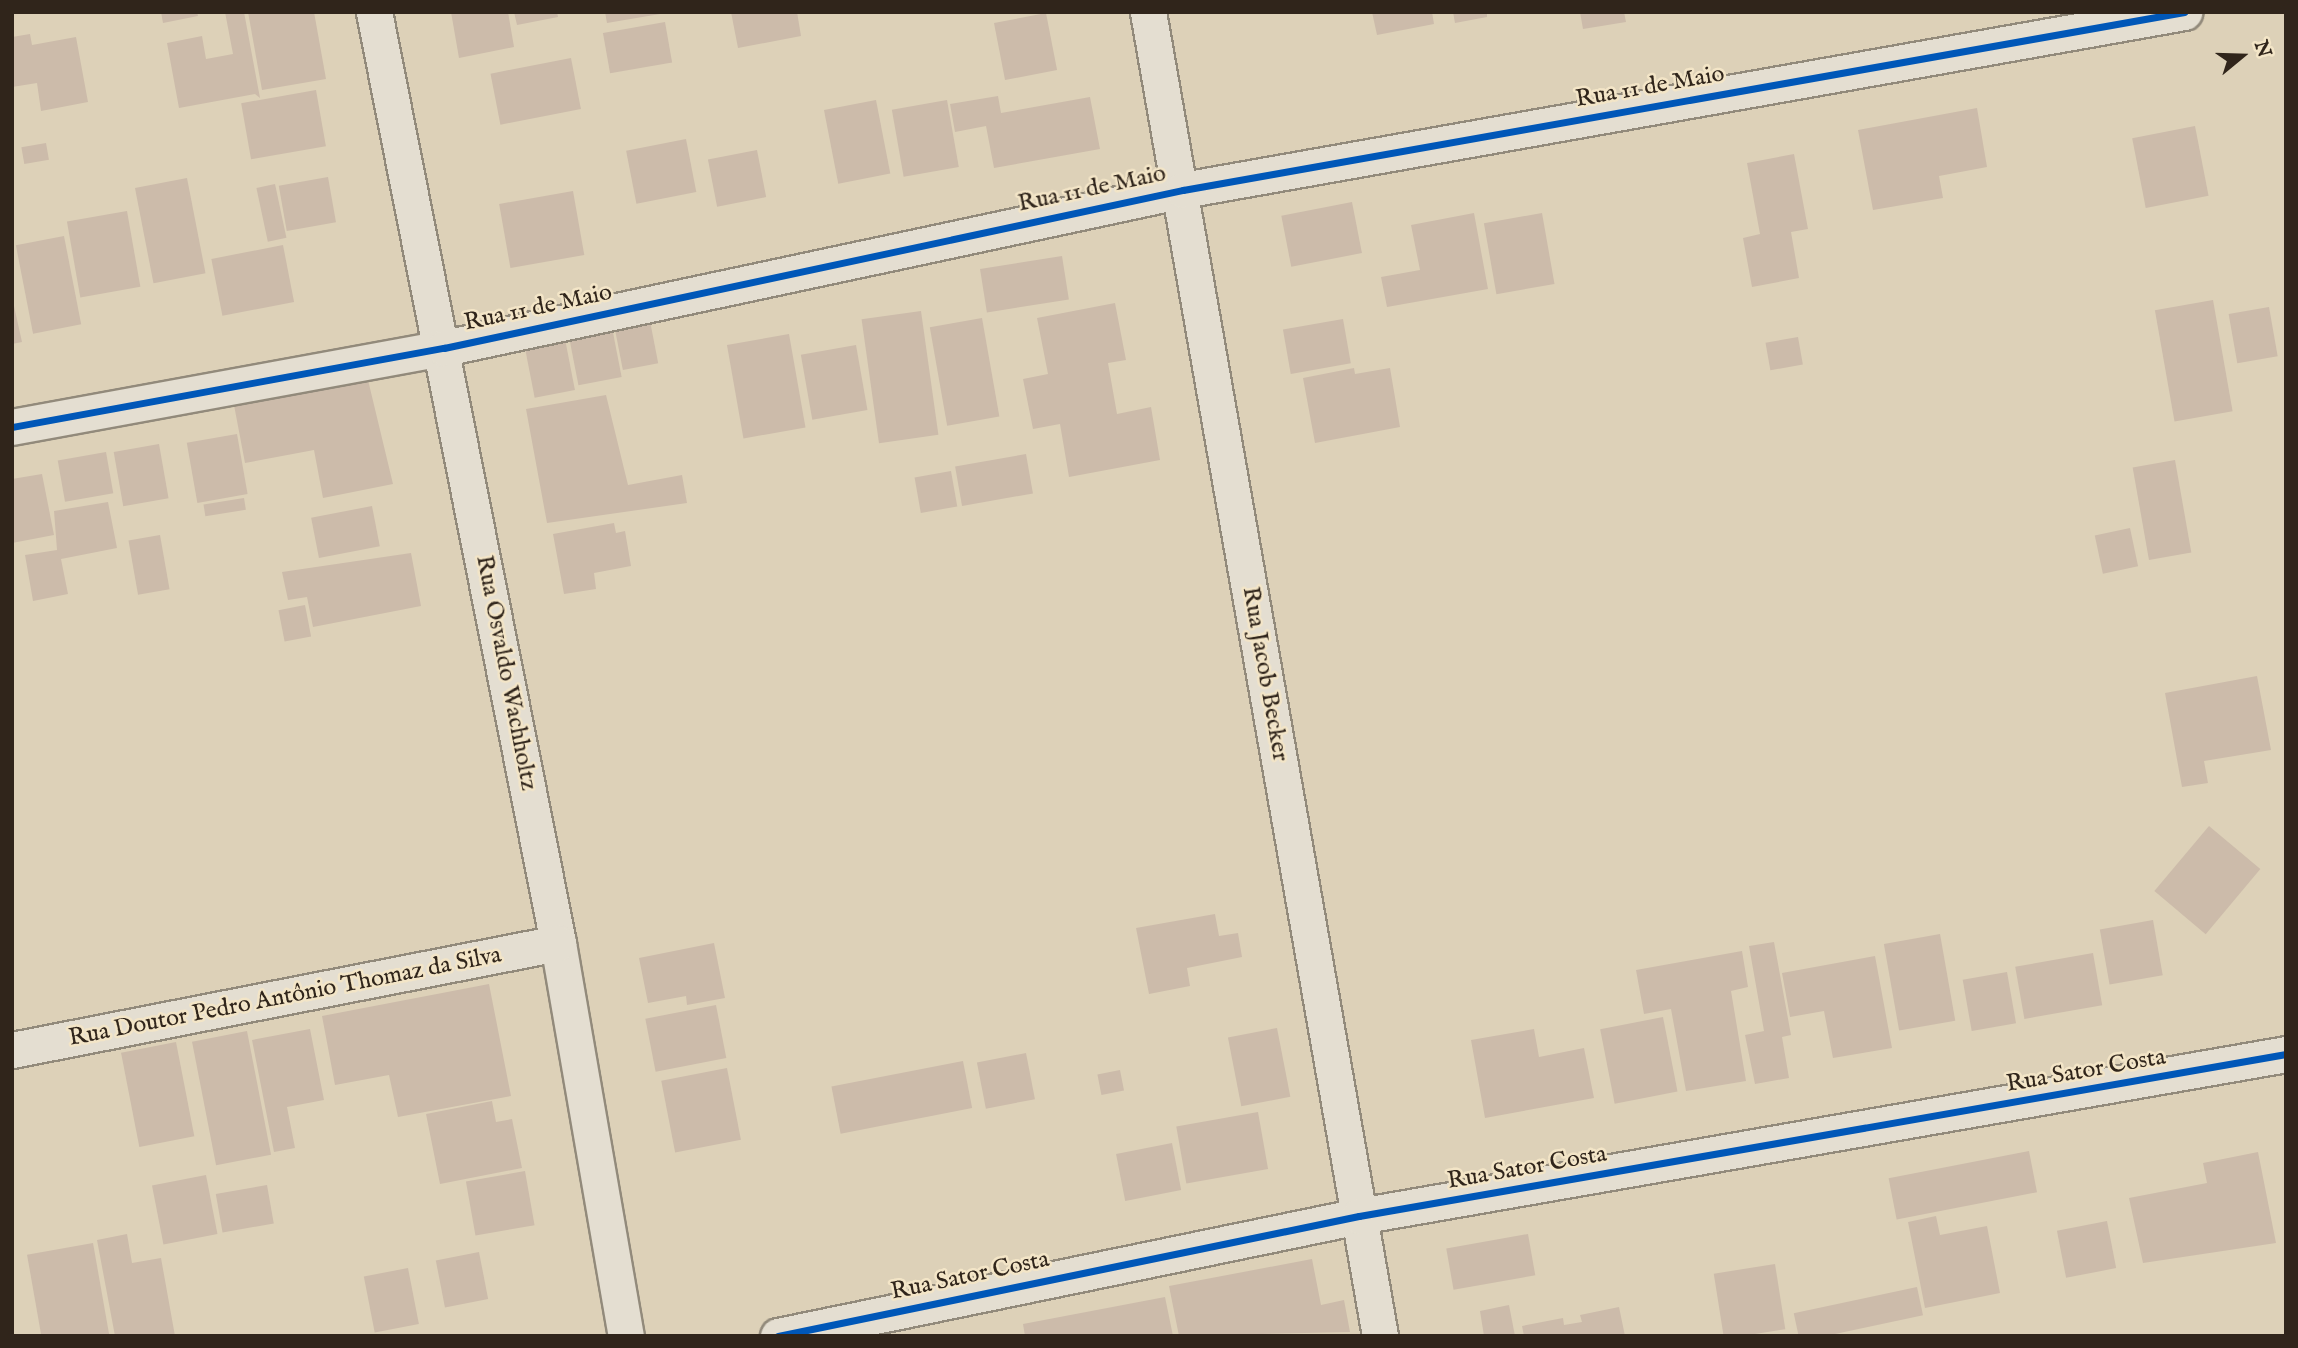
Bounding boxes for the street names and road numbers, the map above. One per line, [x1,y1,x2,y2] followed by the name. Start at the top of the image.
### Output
[1573,60,1727,114] street label: Rua 11 de Maio
[1015,159,1169,219] street label: Rua 11 de Maio
[461,278,615,338] street label: Rua 11 de Maio
[469,553,543,793] street label: Rua Osvaldo Wachholtz
[1235,584,1295,764] street label: Rua Jacob Becker
[66,941,504,1053] street label: Rua Doutor Pedro Antônio Thomaz da Silva
[2004,1043,2168,1099] street label: Rua Sator Costa
[1445,1140,1609,1196] street label: Rua Sator Costa
[888,1245,1052,1307] street label: Rua Sator Costa

